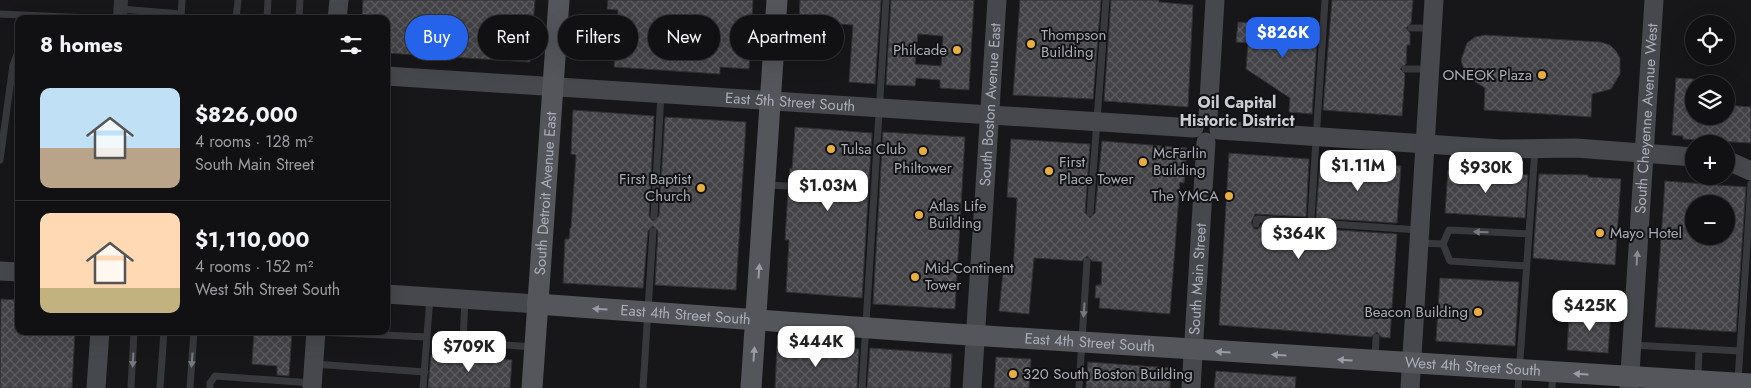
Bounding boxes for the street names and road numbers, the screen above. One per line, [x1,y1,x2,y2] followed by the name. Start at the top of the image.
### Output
[974,22,1007,187] street label: South Boston Avenue East
[1629,22,1663,214] street label: South Cheyenne Avenue West
[724,87,856,117] street label: East 5th Street South
[529,111,562,276] street label: South Detroit Avenue East
[1183,222,1212,336] street label: South Main Street
[620,299,752,330] street label: East 4th Street South
[1024,327,1156,358] street label: East 4th Street South
[1404,351,1542,382] street label: West 4th Street South

